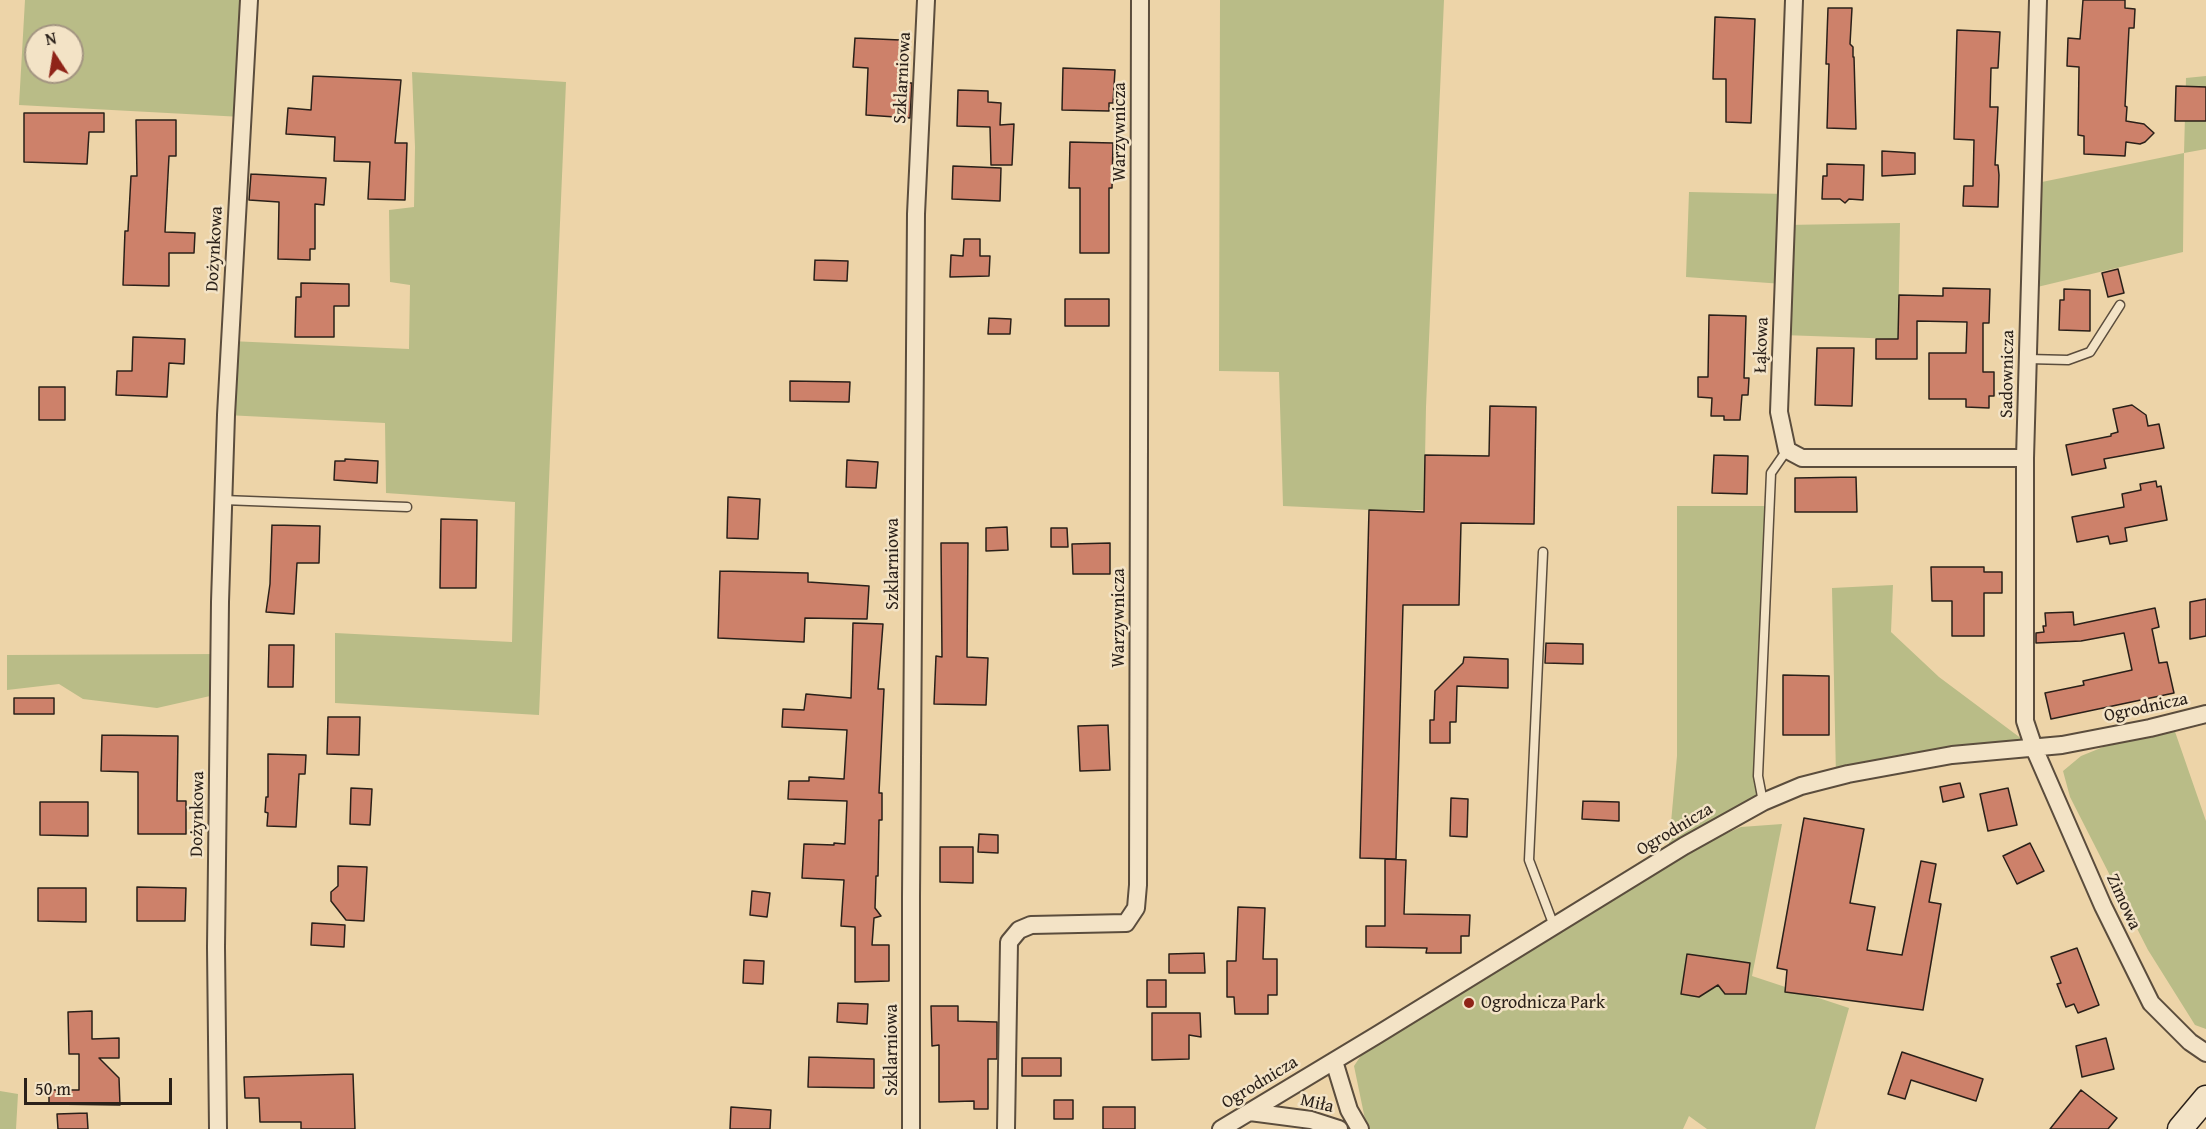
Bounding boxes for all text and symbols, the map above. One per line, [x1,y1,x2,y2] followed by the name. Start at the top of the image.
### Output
[24,24,84,84] north arrow
[43,26,58,51] text: N
[890,32,916,124] street label: Szklarniowa
[1109,82,1131,182] street label: Warzywnicza
[202,206,228,292] street label: Dożynkowa
[1750,317,1774,373] street label: Łąkowa
[1996,330,2020,418] street label: Sadownicza
[882,518,904,610] street label: Szklarniowa
[1108,568,1130,668] street label: Warzywnicza
[2102,689,2190,727] street label: Ogrodnicza
[186,771,210,857] street label: Dożynkowa
[1633,799,1717,861] street label: Ogrodnicza
[2101,871,2145,933] street label: Zimowa
[1481,992,1605,1014] place label: Ogrodnicza Park
[1462,996,1476,1010] marker: Ogrodnicza Park
[881,1004,903,1096] street label: Szklarniowa
[1218,1052,1302,1114] street label: Ogrodnicza
[27,1066,176,1104] scale bar
[35,1075,71,1102] text: 50 m
[1298,1090,1336,1118] street label: Miła

